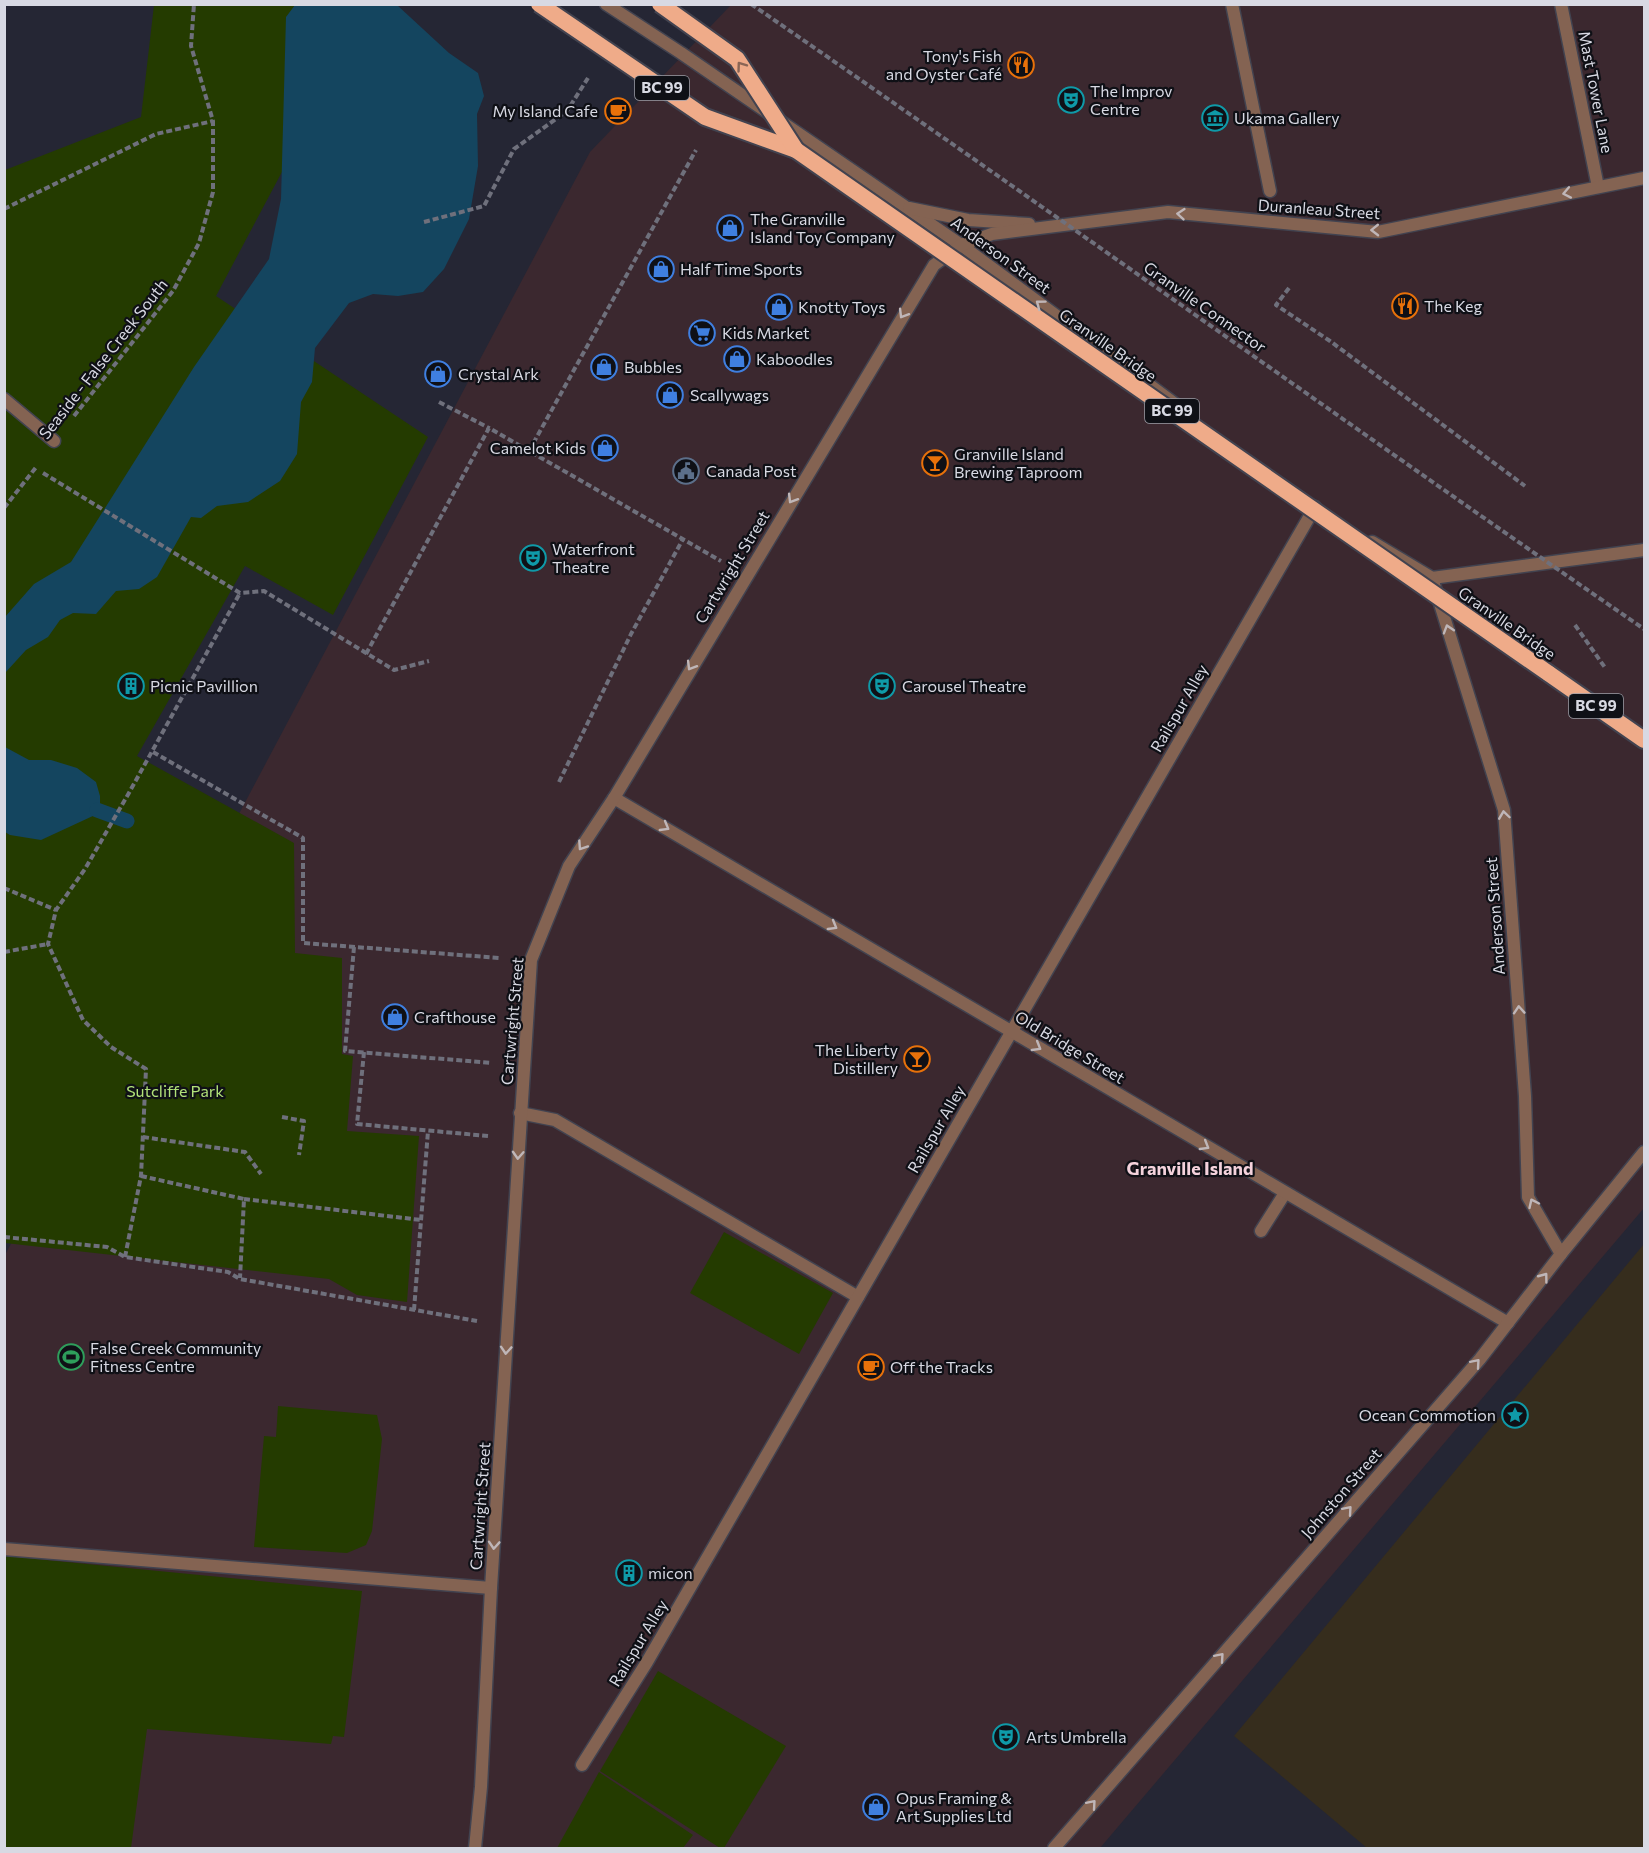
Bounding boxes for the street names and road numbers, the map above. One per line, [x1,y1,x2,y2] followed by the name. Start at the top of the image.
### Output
[1575,29,1618,155] street label: Mast Tower Lane
[635,76,689,100] road number: BC 99
[1257,195,1381,222] street label: Duranleau Street
[948,212,1055,297] street label: Anderson Street
[1141,257,1271,356] street label: Granville Connector
[34,275,171,442] street label: Seaside - False Creek South
[1056,304,1161,385] street label: Granville Bridge
[1145,399,1199,423] road number: BC 99
[690,506,773,627] street label: Cartwright Street
[1455,582,1560,663] street label: Granville Bridge
[1146,661,1211,755] street label: Railspur Alley
[1569,694,1623,718] road number: BC 99
[1481,856,1508,976] street label: Anderson Street
[496,956,527,1086] street label: Cartwright Street
[1012,1006,1129,1087] street label: Old Bridge Street
[903,1082,968,1176] street label: Railspur Alley
[466,1441,493,1571] street label: Cartwright Street
[1296,1443,1385,1542] street label: Johnston Street
[604,1596,671,1690] street label: Railspur Alley

